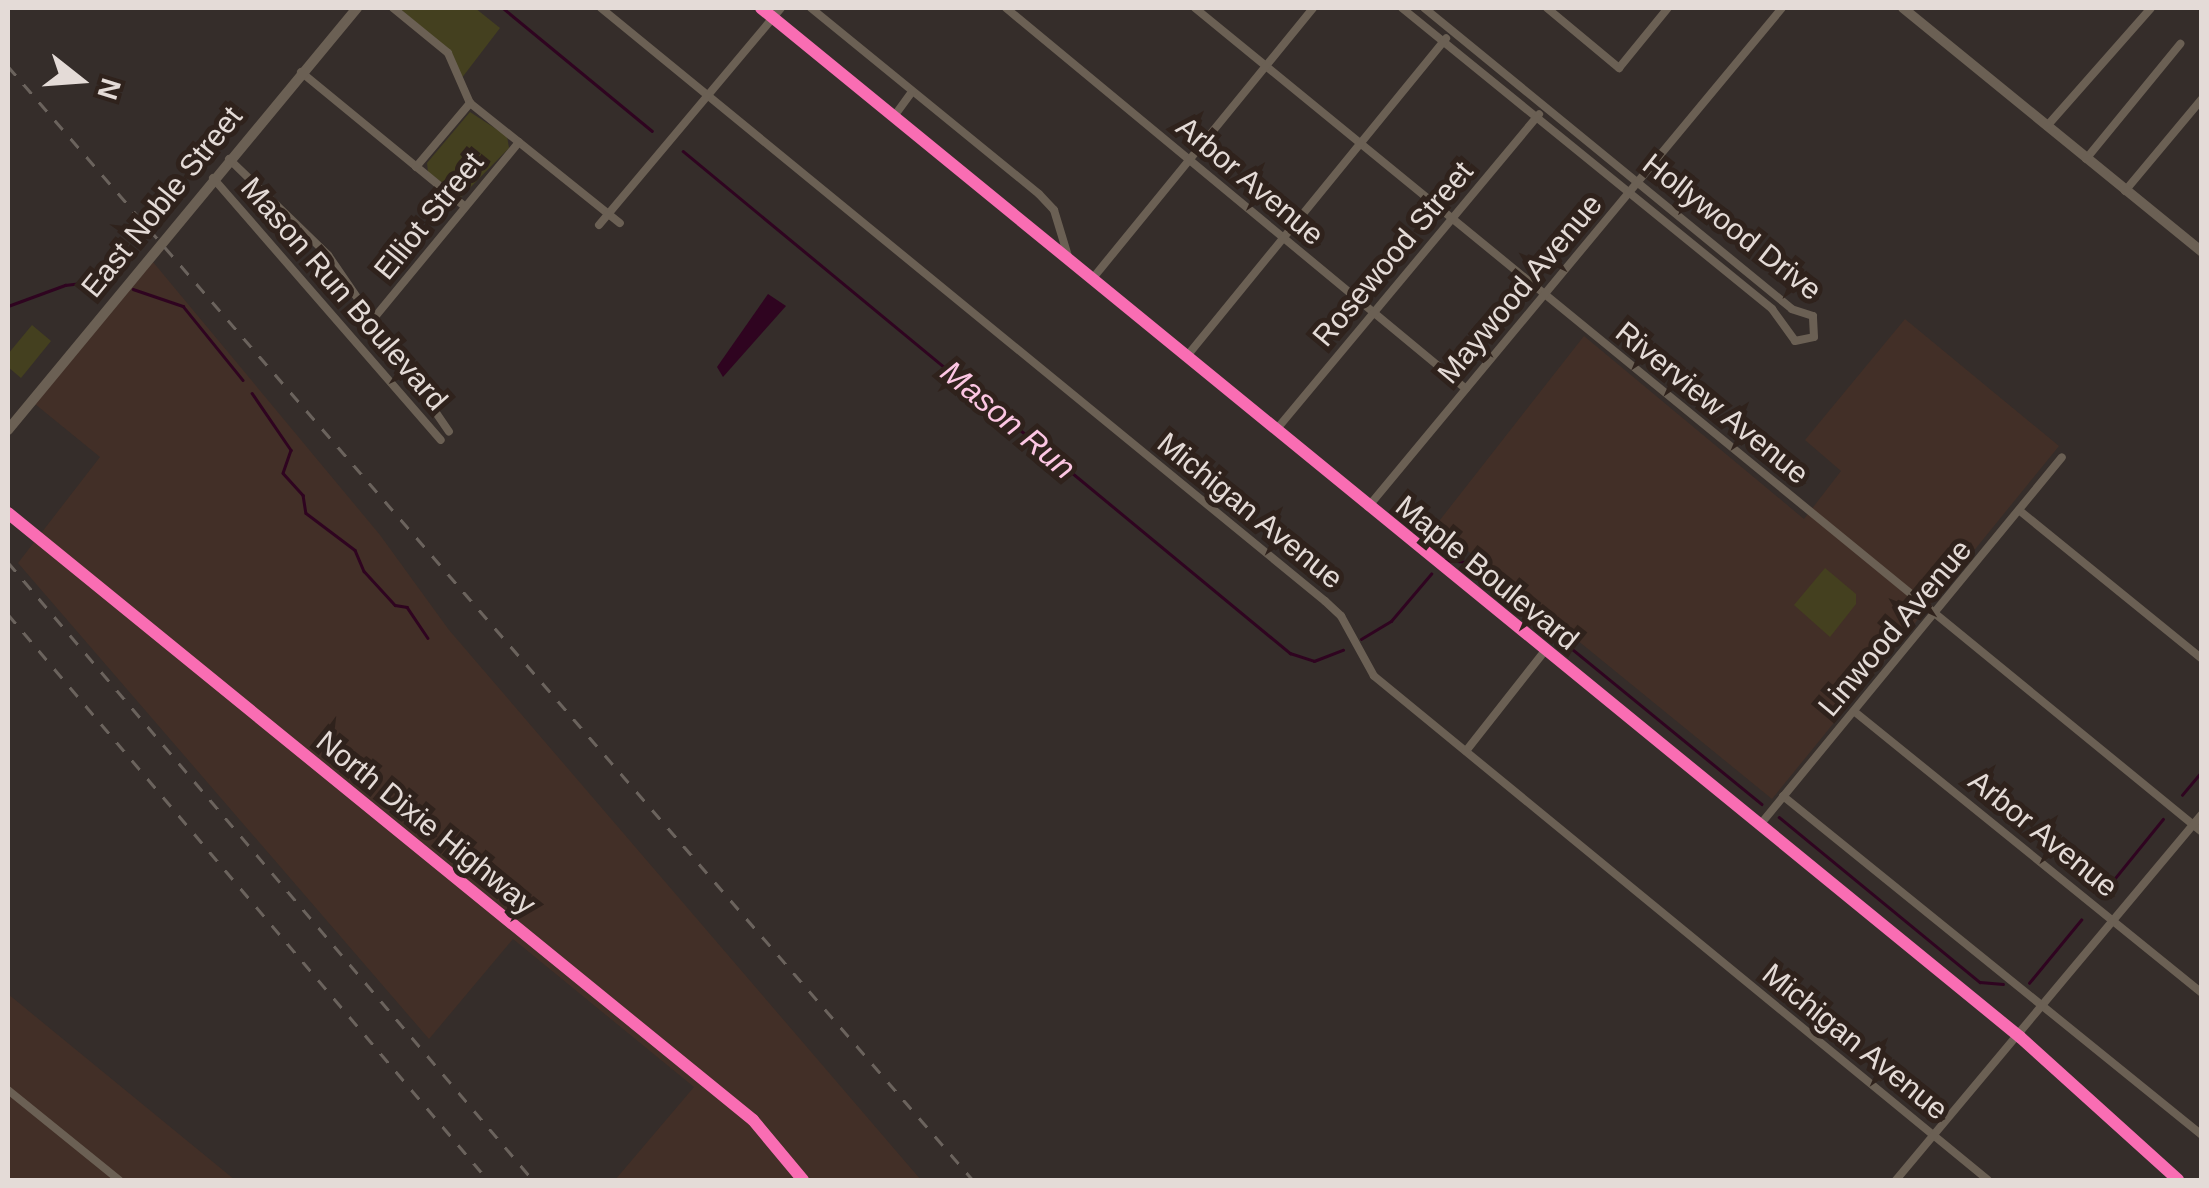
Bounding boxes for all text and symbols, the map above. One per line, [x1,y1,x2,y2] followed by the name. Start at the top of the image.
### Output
[30,30,130,130] north arrow
[91,75,127,103] text: N
[74,99,250,305] street label: East Noble Street
[1168,108,1332,254] street label: Arbor Avenue
[367,145,491,287] street label: Elliot Street
[1636,146,1828,308] street label: Hollywood Drive
[1305,154,1481,354] street label: Rosewood Street
[233,170,455,418] street label: Mason Run Boulevard
[1430,186,1610,392] street label: Maywood Avenue
[1608,314,1816,492] street label: Riverview Avenue
[933,353,1083,487] water label: Mason Run
[1149,425,1351,597] street label: Michigan Avenue
[1388,488,1586,658] street label: Maple Boulevard
[1810,532,1980,724] street label: Linwood Avenue
[309,724,543,922] street label: North Dixie Highway
[1961,762,2125,906] street label: Arbor Avenue
[1754,956,1956,1128] street label: Michigan Avenue

